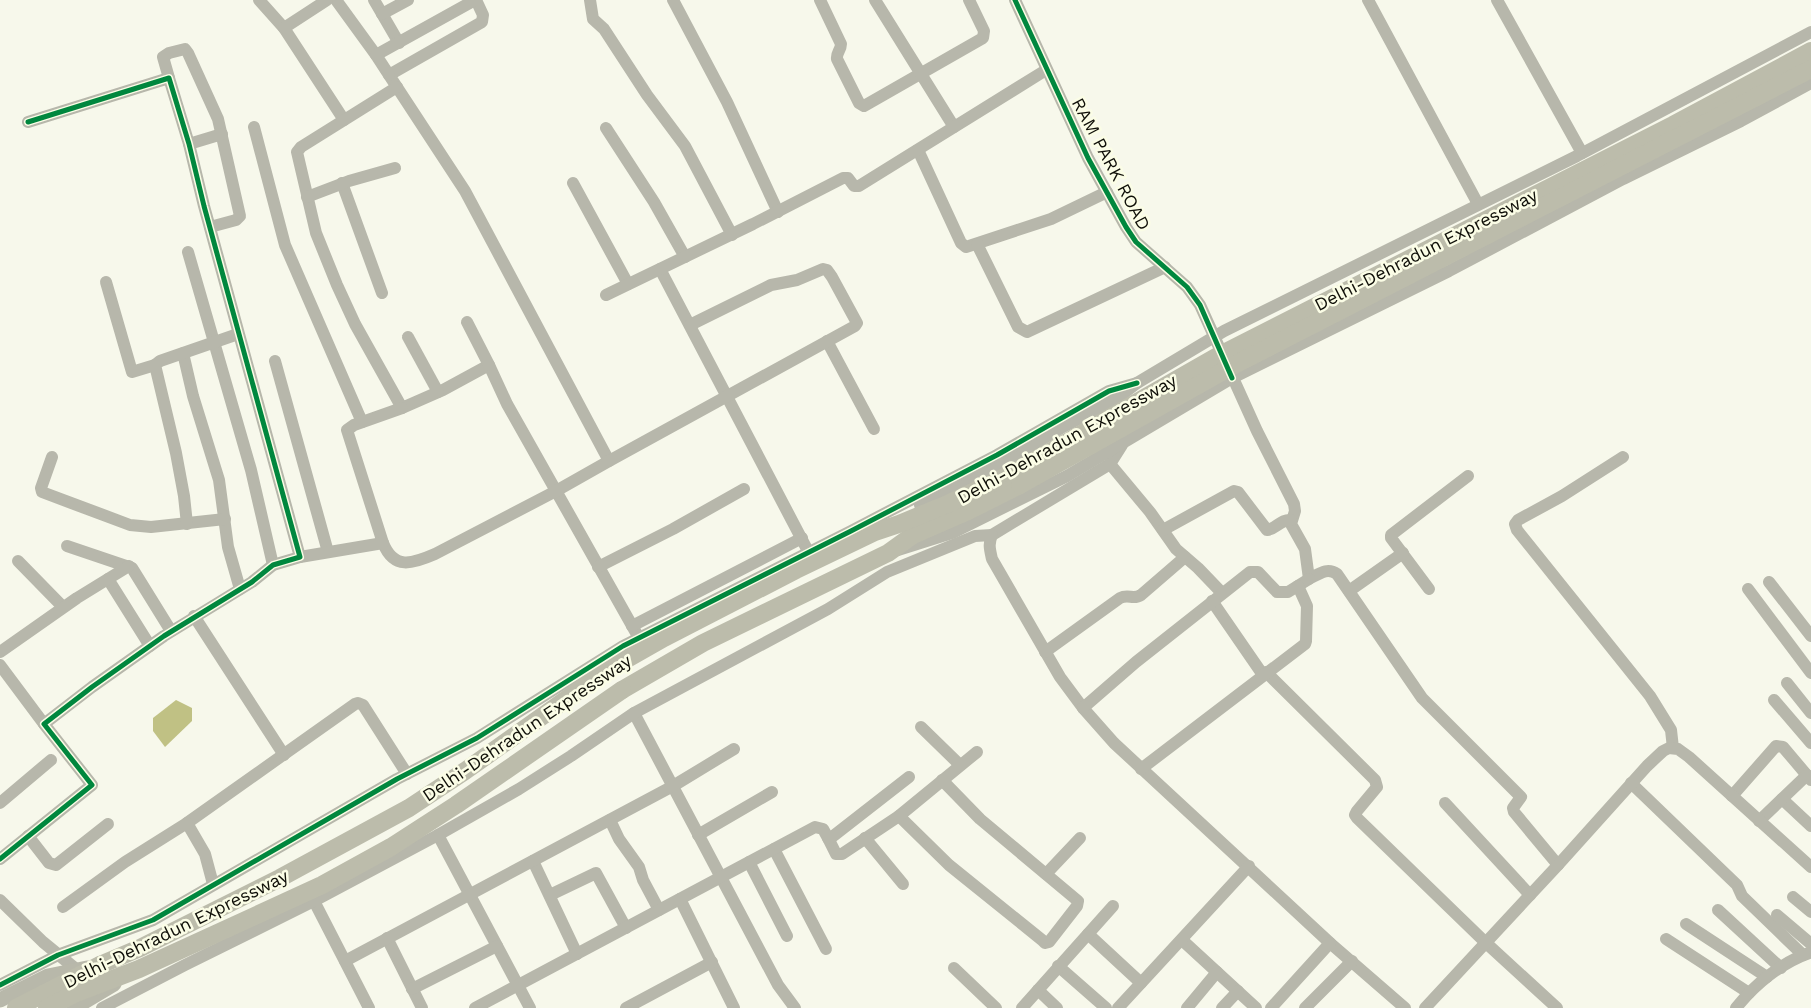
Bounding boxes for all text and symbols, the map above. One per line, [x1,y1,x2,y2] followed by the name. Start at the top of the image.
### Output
[1068,94,1155,234] street label: RAM PARK ROAD
[1311,184,1541,315] street label: Delhi-Dehradun Expressway
[953,369,1181,508] street label: Delhi-Dehradun Expressway
[418,649,636,805] street label: Delhi-Dehradun Expressway
[60,865,292,992] street label: Delhi-Dehradun Expressway

